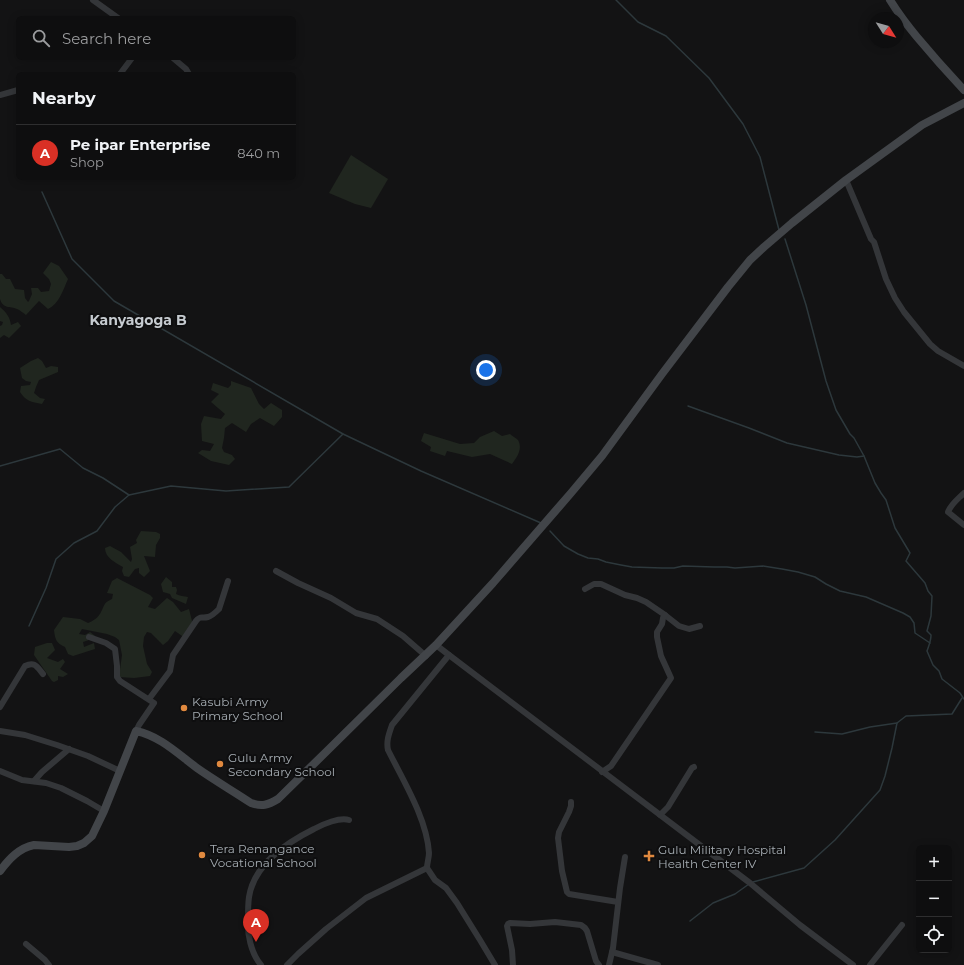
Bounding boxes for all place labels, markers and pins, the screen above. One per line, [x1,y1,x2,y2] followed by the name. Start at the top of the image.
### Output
[192,694,283,723] place label: Kasubi Army Primary School
[179,703,189,713] marker: Kasubi Army Primary School
[228,750,335,779] place label: Gulu Army Secondary School
[215,759,225,769] marker: Gulu Army Secondary School
[210,841,317,870] place label: Tera Renangance Vocational School
[658,842,786,871] place label: Gulu Military Hospital Health Center IV
[197,850,207,860] marker: Tera Renangance Vocational School
[643,850,655,862] marker: Gulu Military Hospital Health Center IV
[243,909,269,942] pin: A

